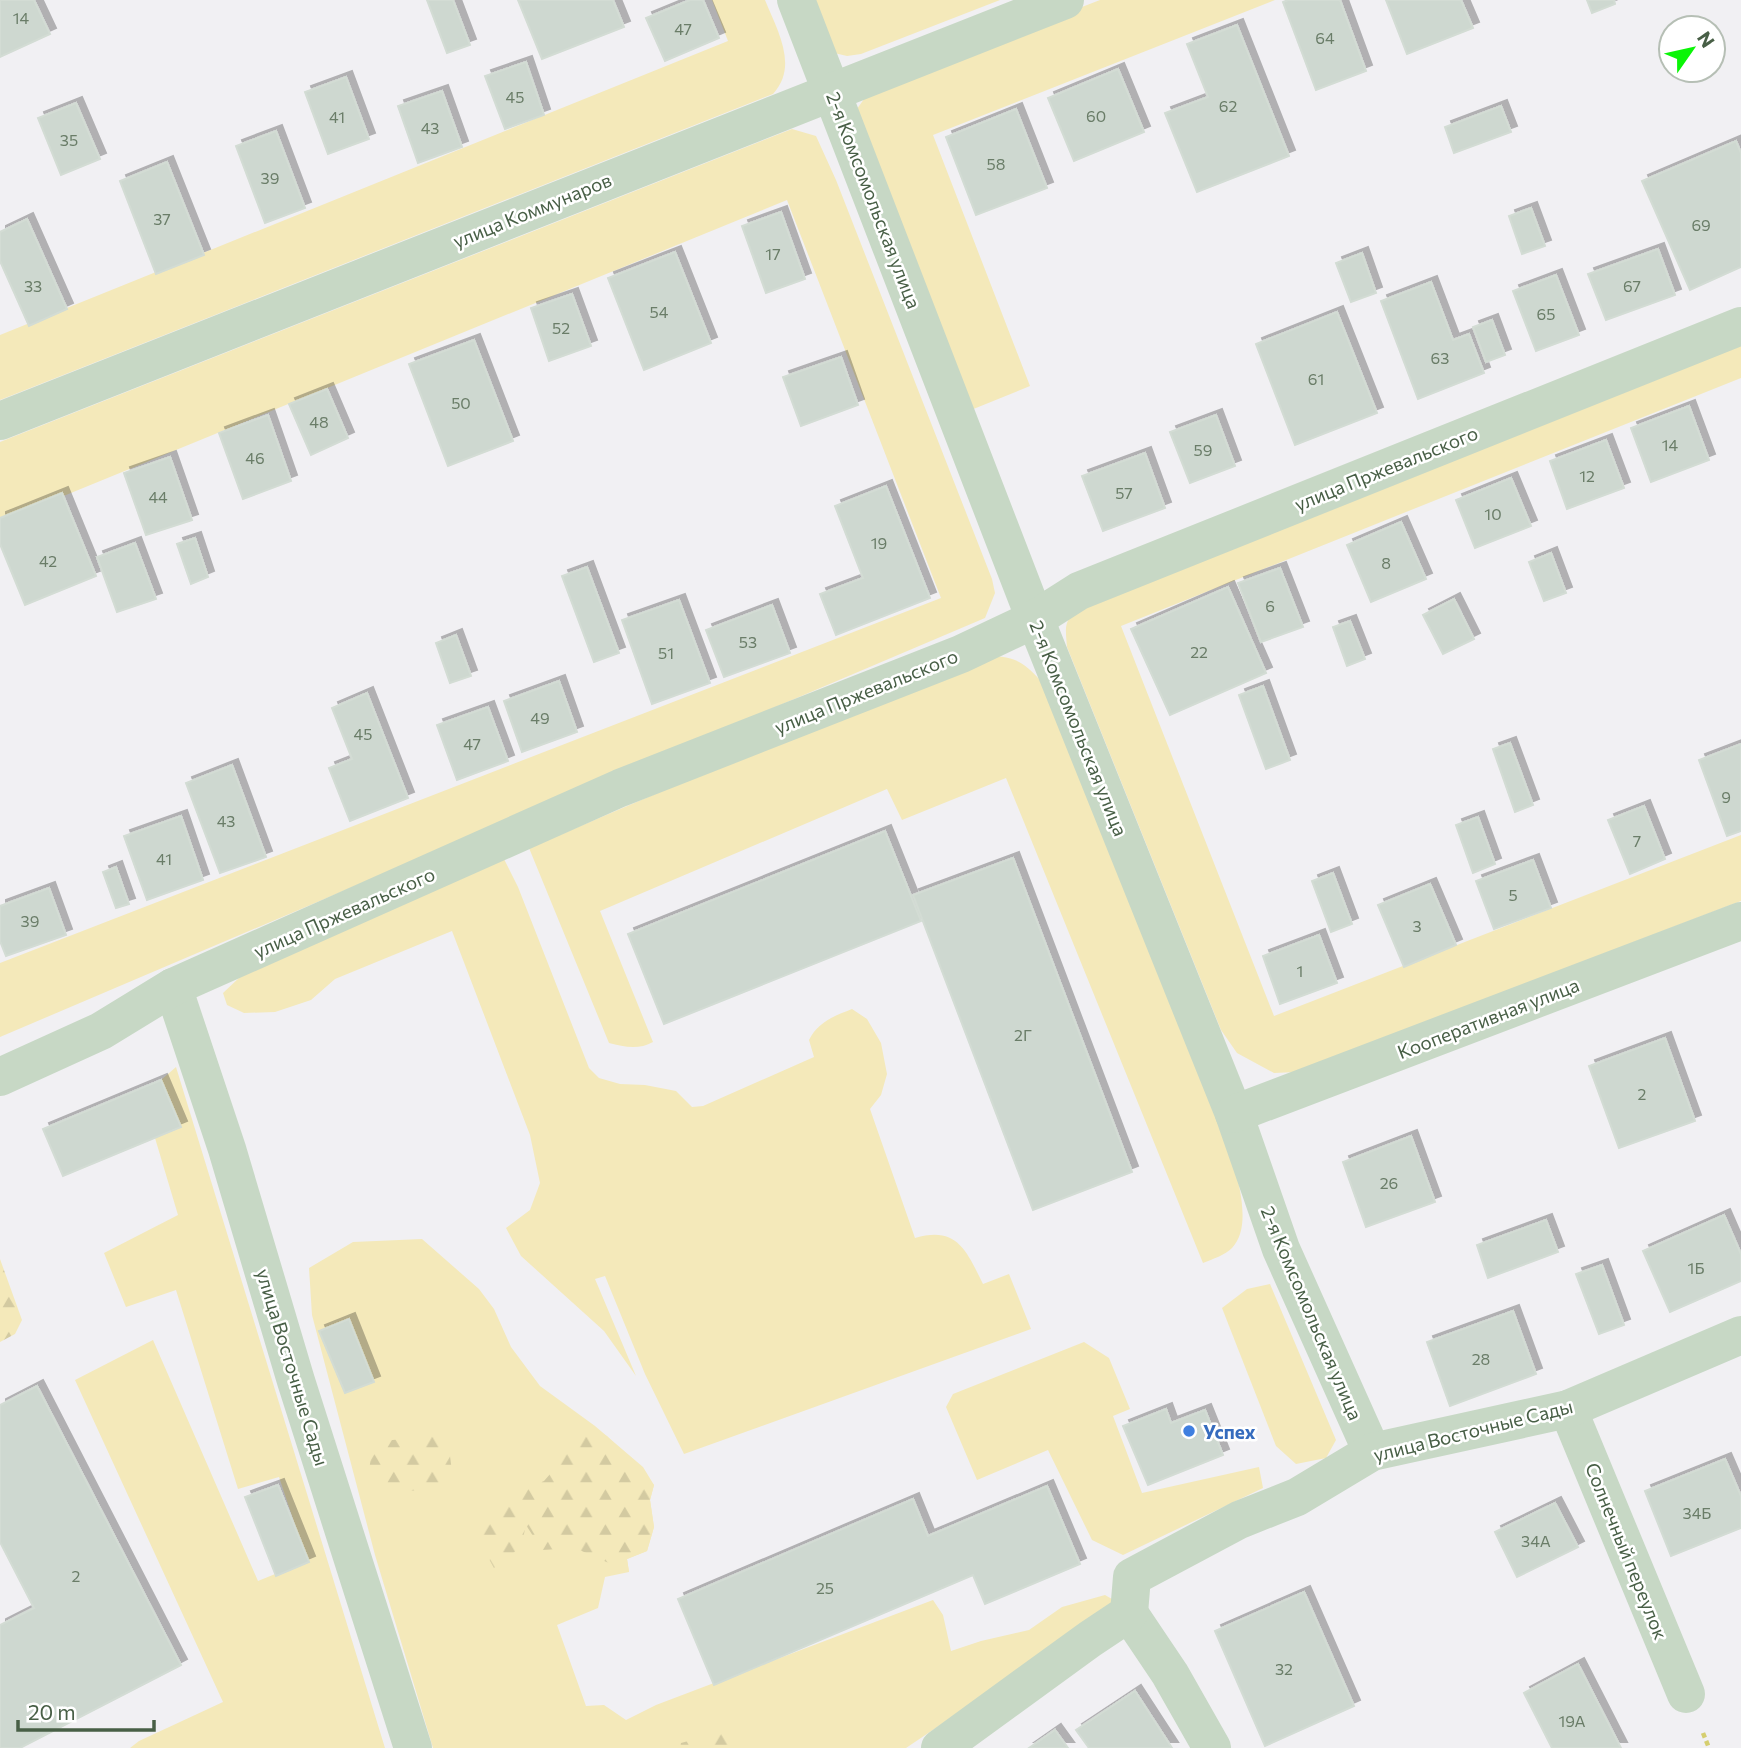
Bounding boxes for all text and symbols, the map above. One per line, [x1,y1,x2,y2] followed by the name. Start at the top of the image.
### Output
[13,8,30,27] house number: 14
[1657,14,1727,84] north arrow
[674,19,692,38] house number: 47
[1693,27,1720,52] text: N
[1315,28,1335,47] house number: 64
[506,87,524,106] house number: 45
[822,88,926,312] street label: 2-я Комсомольская улица
[1219,96,1237,115] house number: 62
[1086,106,1106,125] house number: 60
[329,107,345,126] house number: 41
[421,118,439,137] house number: 43
[60,130,78,149] house number: 35
[987,154,1005,173] house number: 58
[261,168,279,187] house number: 39
[449,168,615,252] street label: улица Коммунаров
[153,209,171,228] house number: 37
[1691,215,1711,234] house number: 69
[765,244,781,263] house number: 17
[24,276,42,295] house number: 33
[1623,276,1641,295] house number: 67
[650,302,669,321] house number: 54
[1537,304,1555,323] house number: 65
[552,318,570,337] house number: 52
[1431,348,1449,367] house number: 63
[1308,369,1324,388] house number: 61
[451,393,471,412] house number: 50
[309,412,329,431] house number: 48
[1291,421,1481,515] street label: улица Пржевальского
[1662,435,1679,454] house number: 14
[1194,440,1212,459] house number: 59
[245,448,265,467] house number: 46
[1579,466,1595,485] house number: 12
[1115,483,1133,502] house number: 57
[148,487,168,506] house number: 44
[1484,504,1502,523] house number: 10
[871,533,887,552] house number: 19
[39,551,57,570] house number: 42
[1381,553,1391,572] house number: 8
[1265,596,1275,615] house number: 6
[1025,617,1133,839] street label: 2-я Комсомольская улица
[739,632,757,651] house number: 53
[1190,642,1208,661] house number: 22
[658,643,674,662] house number: 51
[771,644,961,738] street label: улица Пржевальского
[530,708,550,727] house number: 49
[354,724,372,743] house number: 45
[463,734,481,753] house number: 47
[1721,787,1731,806] house number: 9
[217,811,235,830] house number: 43
[1633,831,1641,850] house number: 7
[156,849,172,868] house number: 41
[250,862,438,962] street label: улица Пржевальского
[1508,885,1518,904] house number: 5
[21,911,39,930] house number: 39
[1412,916,1422,935] house number: 3
[1297,961,1303,980] house number: 1
[1394,973,1582,1063] street label: Кооперативная улица
[1014,1025,1032,1044] house number: 2Г
[1638,1084,1647,1103] house number: 2
[1380,1173,1398,1192] house number: 26
[1256,1203,1368,1423] street label: 2-я Комсомольская улица
[1688,1258,1704,1277] house number: 1Б
[252,1266,334,1468] street label: улица Восточные Сады
[1472,1349,1490,1368] house number: 28
[1371,1394,1575,1466] street label: улица Восточные Сады
[1203,1420,1256,1443] place label: Успех
[1181,1423,1197,1439] marker: Успех
[1581,1459,1673,1643] street label: Солнечный переулок
[1683,1503,1711,1522] house number: 34Б
[1521,1531,1551,1550] house number: 34А
[72,1566,81,1585] house number: 2
[816,1578,834,1597] house number: 25
[1275,1659,1293,1678] house number: 32
[18,1688,154,1732] scale bar
[28,1699,76,1724] text: 20 m
[1558,1711,1586,1730] house number: 19А

